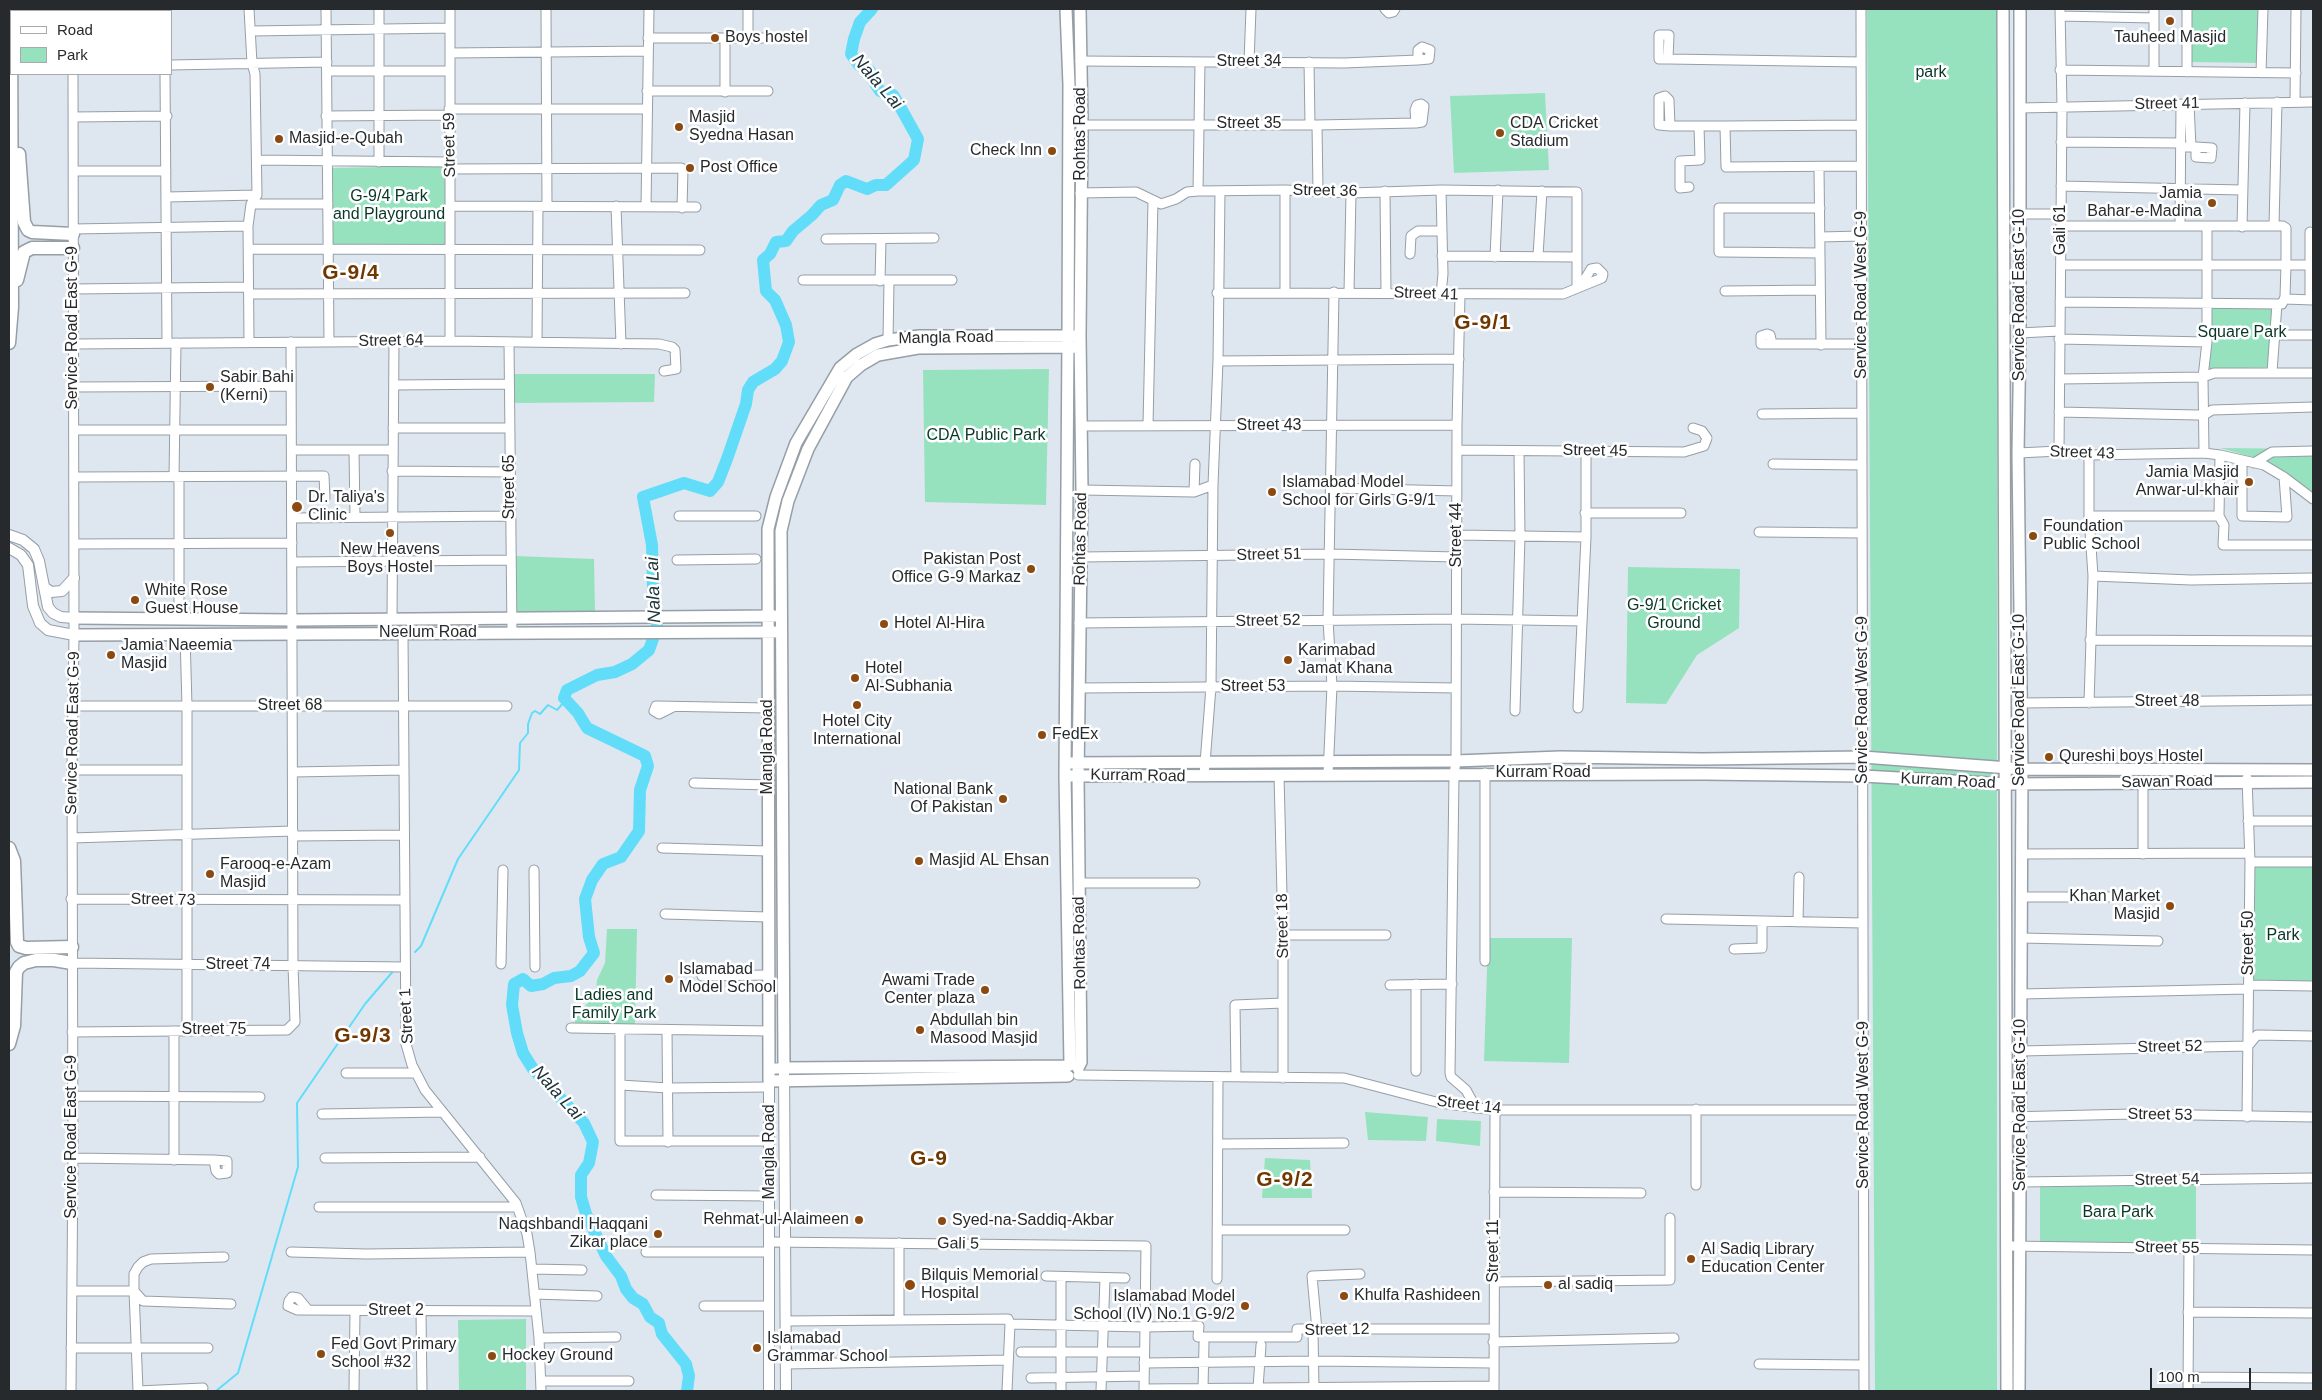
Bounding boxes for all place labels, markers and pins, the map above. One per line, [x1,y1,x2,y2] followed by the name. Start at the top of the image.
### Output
[2164,15,2176,27] marker: Tauheed Masjid
[725,28,808,48] place label: Boys hostel
[2114,28,2226,48] place label: Tauheed Masjid
[709,32,721,44] marker: Boys hostel
[689,108,794,146] place label: Masjid Syedna Hasan
[1510,114,1598,152] place label: CDA Cricket Stadium
[673,121,685,133] marker: Masjid Syedna Hasan
[1494,127,1506,139] marker: CDA Cricket Stadium
[289,129,403,149] place label: Masjid-e-Qubah
[273,133,285,145] marker: Masjid-e-Qubah
[970,141,1042,161] place label: Check Inn
[1046,145,1058,157] marker: Check Inn
[700,158,778,178] place label: Post Office
[684,162,696,174] marker: Post Office
[2087,184,2202,222] place label: Jamia Bahar-e-Madina
[2206,197,2218,209] marker: Jamia Bahar-e-Madina
[220,368,294,406] place label: Sabir Bahi (Kerni)
[204,381,216,393] marker: Sabir Bahi (Kerni)
[2136,463,2239,501] place label: Jamia Masjid Anwar-ul-khair
[1282,473,1436,511] place label: Islamabad Model School for Girls G-9/1
[2243,476,2255,488] marker: Jamia Masjid Anwar-ul-khair
[1266,486,1278,498] marker: Islamabad Model School for Girls G-9/1
[308,488,385,526] place label: Dr. Taliya's Clinic
[290,500,304,514] marker: Dr. Taliya's Clinic
[2043,517,2140,555] place label: Foundation Public School
[384,527,396,539] marker: New Heavens Boys Hostel
[2027,530,2039,542] marker: Foundation Public School
[340,540,440,578] place label: New Heavens Boys Hostel
[891,550,1021,588] place label: Pakistan Post Office G-9 Markaz
[1025,563,1037,575] marker: Pakistan Post Office G-9 Markaz
[145,581,238,619] place label: White Rose Guest House
[129,594,141,606] marker: White Rose Guest House
[894,614,985,634] place label: Hotel Al-Hira
[878,618,890,630] marker: Hotel Al-Hira
[121,636,232,674] place label: Jamia Naeemia Masjid
[1298,641,1392,679] place label: Karimabad Jamat Khana
[105,649,117,661] marker: Jamia Naeemia Masjid
[1282,654,1294,666] marker: Karimabad Jamat Khana
[865,659,952,697] place label: Hotel Al-Subhania
[849,672,861,684] marker: Hotel Al-Subhania
[851,699,863,711] marker: Hotel City International
[813,712,901,750] place label: Hotel City International
[1052,725,1098,745] place label: FedEx
[1036,729,1048,741] marker: FedEx
[2059,747,2203,767] place label: Qureshi boys Hostel
[2043,751,2055,763] marker: Qureshi boys Hostel
[893,780,993,818] place label: National Bank Of Pakistan
[997,793,1009,805] marker: National Bank Of Pakistan
[929,851,1049,871] place label: Masjid AL Ehsan
[220,855,331,893] place label: Farooq-e-Azam Masjid
[913,855,925,867] marker: Masjid AL Ehsan
[204,868,216,880] marker: Farooq-e-Azam Masjid
[2069,887,2160,925] place label: Khan Market Masjid
[2164,900,2176,912] marker: Khan Market Masjid
[679,960,776,998] place label: Islamabad Model School
[882,971,975,1009] place label: Awami Trade Center plaza
[663,973,675,985] marker: Islamabad Model School
[979,984,991,996] marker: Awami Trade Center plaza
[930,1011,1038,1049] place label: Abdullah bin Masood Masjid
[914,1024,926,1036] marker: Abdullah bin Masood Masjid
[703,1210,849,1230] place label: Rehmat-ul-Alaimeen
[952,1211,1114,1231] place label: Syed-na-Saddiq-Akbar
[853,1214,865,1226] marker: Rehmat-ul-Alaimeen
[499,1215,648,1253] place label: Naqshbandi Haqqani Zikar place
[936,1215,948,1227] marker: Syed-na-Saddiq-Akbar
[652,1228,664,1240] marker: Naqshbandi Haqqani Zikar place
[1701,1240,1825,1278] place label: Al Sadiq Library Education Center
[1685,1253,1697,1265] marker: Al Sadiq Library Education Center
[921,1266,1038,1304] place label: Bilquis Memorial Hospital
[1558,1275,1613,1295] place label: al sadiq
[903,1278,917,1292] marker: Bilquis Memorial Hospital
[1542,1279,1554,1291] marker: al sadiq
[1354,1286,1480,1306] place label: Khulfa Rashideen
[1073,1287,1235,1325] place label: Islamabad Model School (IV) No.1 G-9/2
[1338,1290,1350,1302] marker: Khulfa Rashideen
[1239,1300,1251,1312] marker: Islamabad Model School (IV) No.1 G-9/2
[767,1329,888,1367] place label: Islamabad Grammar School
[331,1335,456,1373] place label: Fed Govt Primary School #32
[751,1342,763,1354] marker: Islamabad Grammar School
[502,1346,613,1366] place label: Hockey Ground
[315,1348,327,1360] marker: Fed Govt Primary School #32
[486,1350,498,1362] marker: Hockey Ground

